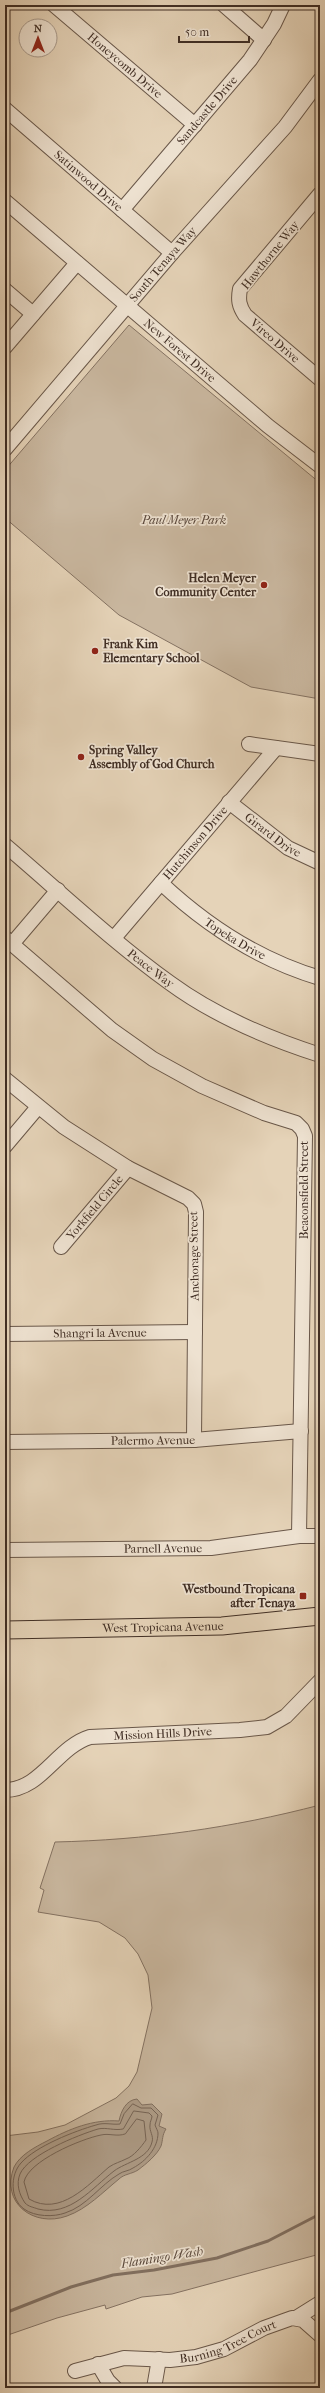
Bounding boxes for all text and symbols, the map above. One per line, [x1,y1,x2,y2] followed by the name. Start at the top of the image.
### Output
[18,18,58,58] north arrow
[179,18,249,44] scale bar
[34,22,43,35] text: N
[185,25,209,39] text: 50 m
[85,30,165,101] street label: Honeycomb Drive
[174,73,240,148] street label: Sandcastle Drive
[51,148,125,214] street label: Satinwood Drive
[238,218,302,292] street label: Hawthorne Way
[126,223,200,305] street label: South Tenaya Way
[247,315,303,366] street label: Vireo Drive
[141,316,219,385] street label: New Forest Drive
[141,513,226,527] park label: Paul Meyer Park
[155,571,257,600] place label: Helen Meyer Community Center
[259,580,269,590] marker: Helen Meyer Community Center
[102,637,200,666] place label: Frank Kim Elementary School
[90,646,100,656] marker: Frank Kim Elementary School
[88,743,215,772] place label: Spring Valley Assembly of God Church
[76,752,86,762] marker: Spring Valley Assembly of God Church
[160,803,230,883] street label: Hutchinson Drive
[242,810,303,860] street label: Girard Drive
[202,915,268,963] street label: Topeka Drive
[125,946,177,991] street label: Peace Way
[297,1140,311,1239] street label: Beaconsfield Street
[63,1172,126,1243] street label: Yorkfield Circle
[186,1210,202,1302] street label: Anchorage Street
[53,1326,147,1340] street label: Shangri la Avenue
[111,1433,195,1448] street label: Palermo Avenue
[124,1541,202,1556] street label: Parnell Avenue
[182,1582,295,1611] place label: Westbound Tropicana after Tenaya
[298,1591,308,1601] marker: Westbound Tropicana after Tenaya
[101,1619,224,1635] street label: West Tropicana Avenue
[113,1724,212,1743] street label: Mission Hills Drive
[119,2243,204,2271] water label: Flamingo Wash
[179,2317,279,2366] street label: Burning Tree Court

